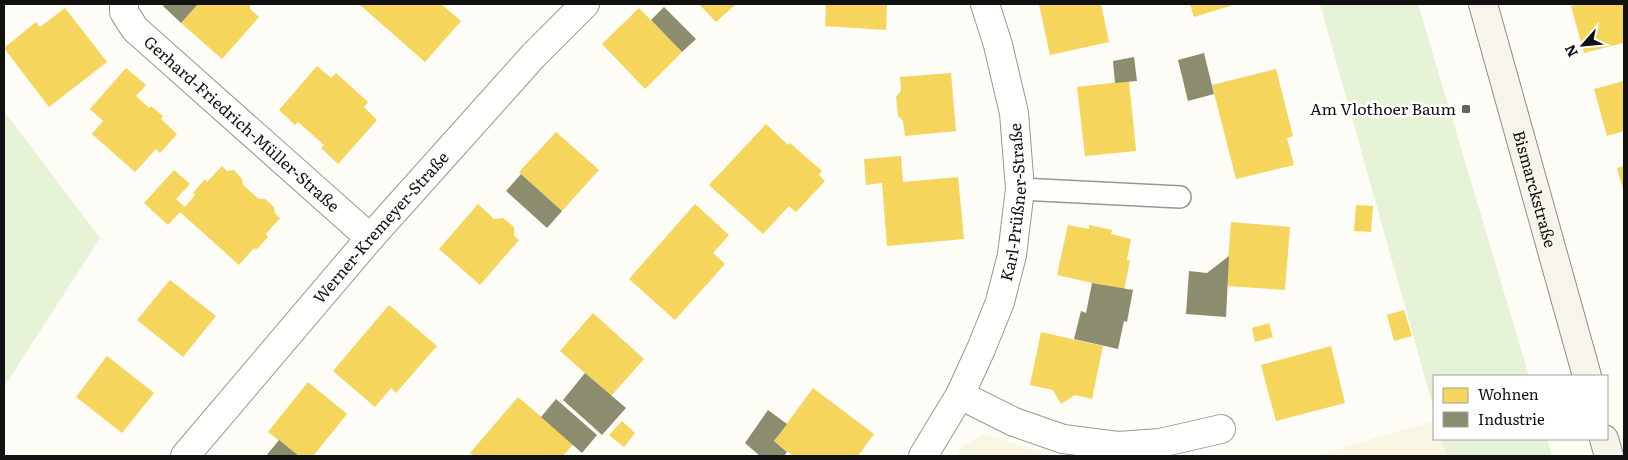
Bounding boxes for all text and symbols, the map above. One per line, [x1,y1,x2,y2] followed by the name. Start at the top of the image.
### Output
[1558,20,1608,70] north arrow
[139,29,346,217] street label: Gerhard-Friedrich-Müller-Straße
[1559,41,1582,61] text: N
[1310,96,1456,120] place label: Am Vlothoer Baum
[1460,103,1472,115] marker: Am Vlothoer Baum
[993,122,1031,284] street label: Karl-Prüßner-Straße
[1508,127,1563,250] street label: Bismarckstraße
[307,145,453,308] street label: Werner-Kremeyer-Straße
[1433,375,1608,440] legend
[1478,382,1539,405] text: Wohnen
[1478,407,1545,430] text: Industrie

